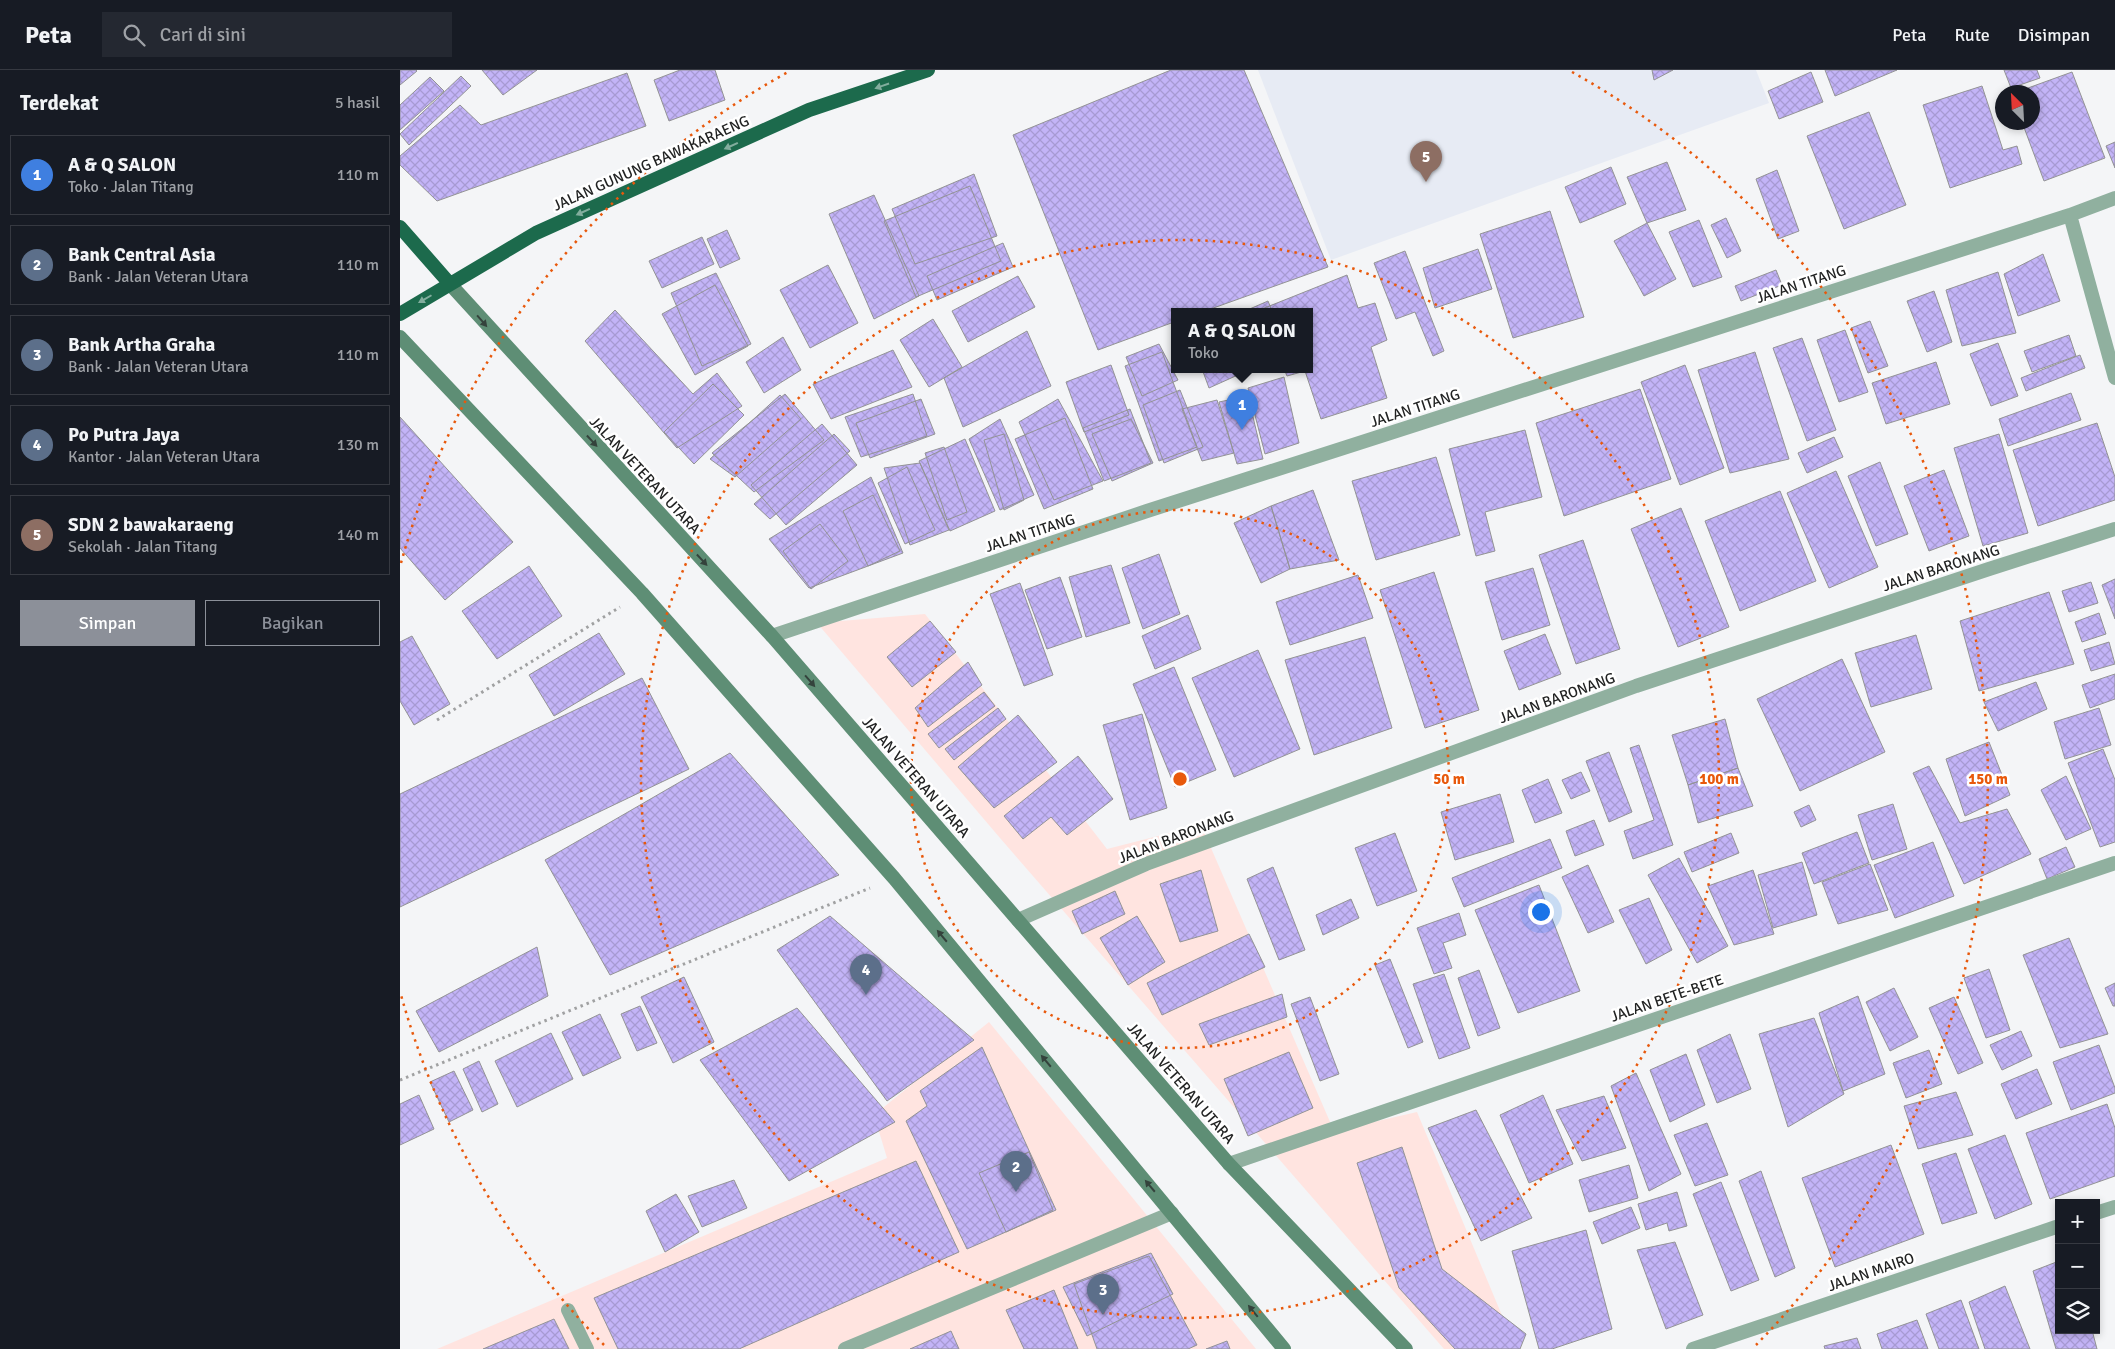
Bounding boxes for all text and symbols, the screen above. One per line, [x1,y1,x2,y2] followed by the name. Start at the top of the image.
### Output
[102,12,452,57] search box
[25,20,72,50] text: Peta
[120,21,148,49] icon: search
[160,23,246,47] text: Cari di sini
[1892,24,1926,46] text: Peta
[1954,24,1990,46] text: Rute
[2018,24,2090,46] text: Disimpan
[874,82,889,90] one-way arrow
[1995,85,2040,130] north arrow
[20,90,99,116] text: Terdekat
[335,93,380,113] text: 5 hasil
[550,111,752,215] street label: JALAN GUNUNG BAWAKARAENG
[1410,141,1442,182] pin: 5
[724,142,738,150] one-way arrow
[68,153,176,177] text: A & Q SALON
[33,165,41,185] text: 1
[337,165,379,185] text: 110 m
[68,177,194,197] text: Toko · Jalan Titang
[576,208,590,216] one-way arrow
[68,243,216,267] text: Bank Central Asia
[33,255,41,275] text: 2
[337,255,379,275] text: 110 m
[1754,261,1848,307] street label: JALAN TITANG
[68,267,249,287] text: Bank · Jalan Veteran Utara
[419,294,432,303] one-way arrow
[1171,308,1313,373] popup
[476,314,488,326] one-way arrow
[1188,319,1296,343] text: A & Q SALON
[68,333,215,357] text: Bank Artha Graha
[1188,343,1219,363] text: Toko
[33,345,41,365] text: 3
[337,345,379,365] text: 110 m
[68,357,249,377] text: Bank · Jalan Veteran Utara
[1368,385,1462,431] street label: JALAN TITANG
[1226,389,1258,430] pin: 1
[586,412,704,538] street label: JALAN VETERAN UTARA
[68,423,180,447] text: Po Putra Jaya
[586,434,598,446] one-way arrow
[33,435,41,455] text: 4
[337,435,379,455] text: 130 m
[68,447,260,467] text: Kantor · Jalan Veteran Utara
[983,510,1077,556] street label: JALAN TITANG
[68,513,234,537] text: SDN 2 bawakaraeng
[33,525,41,545] text: 5
[337,525,379,545] text: 140 m
[68,537,217,557] text: Sekolah · Jalan Titang
[1880,541,2002,595] street label: JALAN BARONANG
[696,554,708,566] one-way arrow
[20,600,195,646] button: Simpan
[205,600,380,646] button: Bagikan
[1497,669,1617,727] street label: JALAN BARONANG
[805,674,816,687] one-way arrow
[859,713,973,841] street label: JALAN VETERAN UTARA
[1171,770,1189,788] centre of rings
[1433,770,1465,788] text: 50 m
[1699,770,1739,788] text: 100 m
[1968,770,2008,788] text: 150 m
[1116,807,1236,867] street label: JALAN BARONANG
[1528,899,1554,925] your location
[936,930,948,942] one-way arrow
[850,954,882,995] pin: 4
[1608,970,1726,1026] street label: JALAN BETE-BETE
[1124,1019,1238,1147] street label: JALAN VETERAN UTARA
[1040,1054,1051,1067] one-way arrow
[1000,1151,1032,1192] pin: 2
[1144,1180,1155,1193] one-way arrow
[2055,1199,2100,1334] map controls
[2055,1199,2100,1244] button: +
[2055,1244,2100,1289] button: −
[1825,1249,1917,1295] street label: JALAN MAIRO
[1087,1274,1119,1315] pin: 3
[2055,1289,2100,1334] button: layers
[1247,1305,1258,1318] one-way arrow

